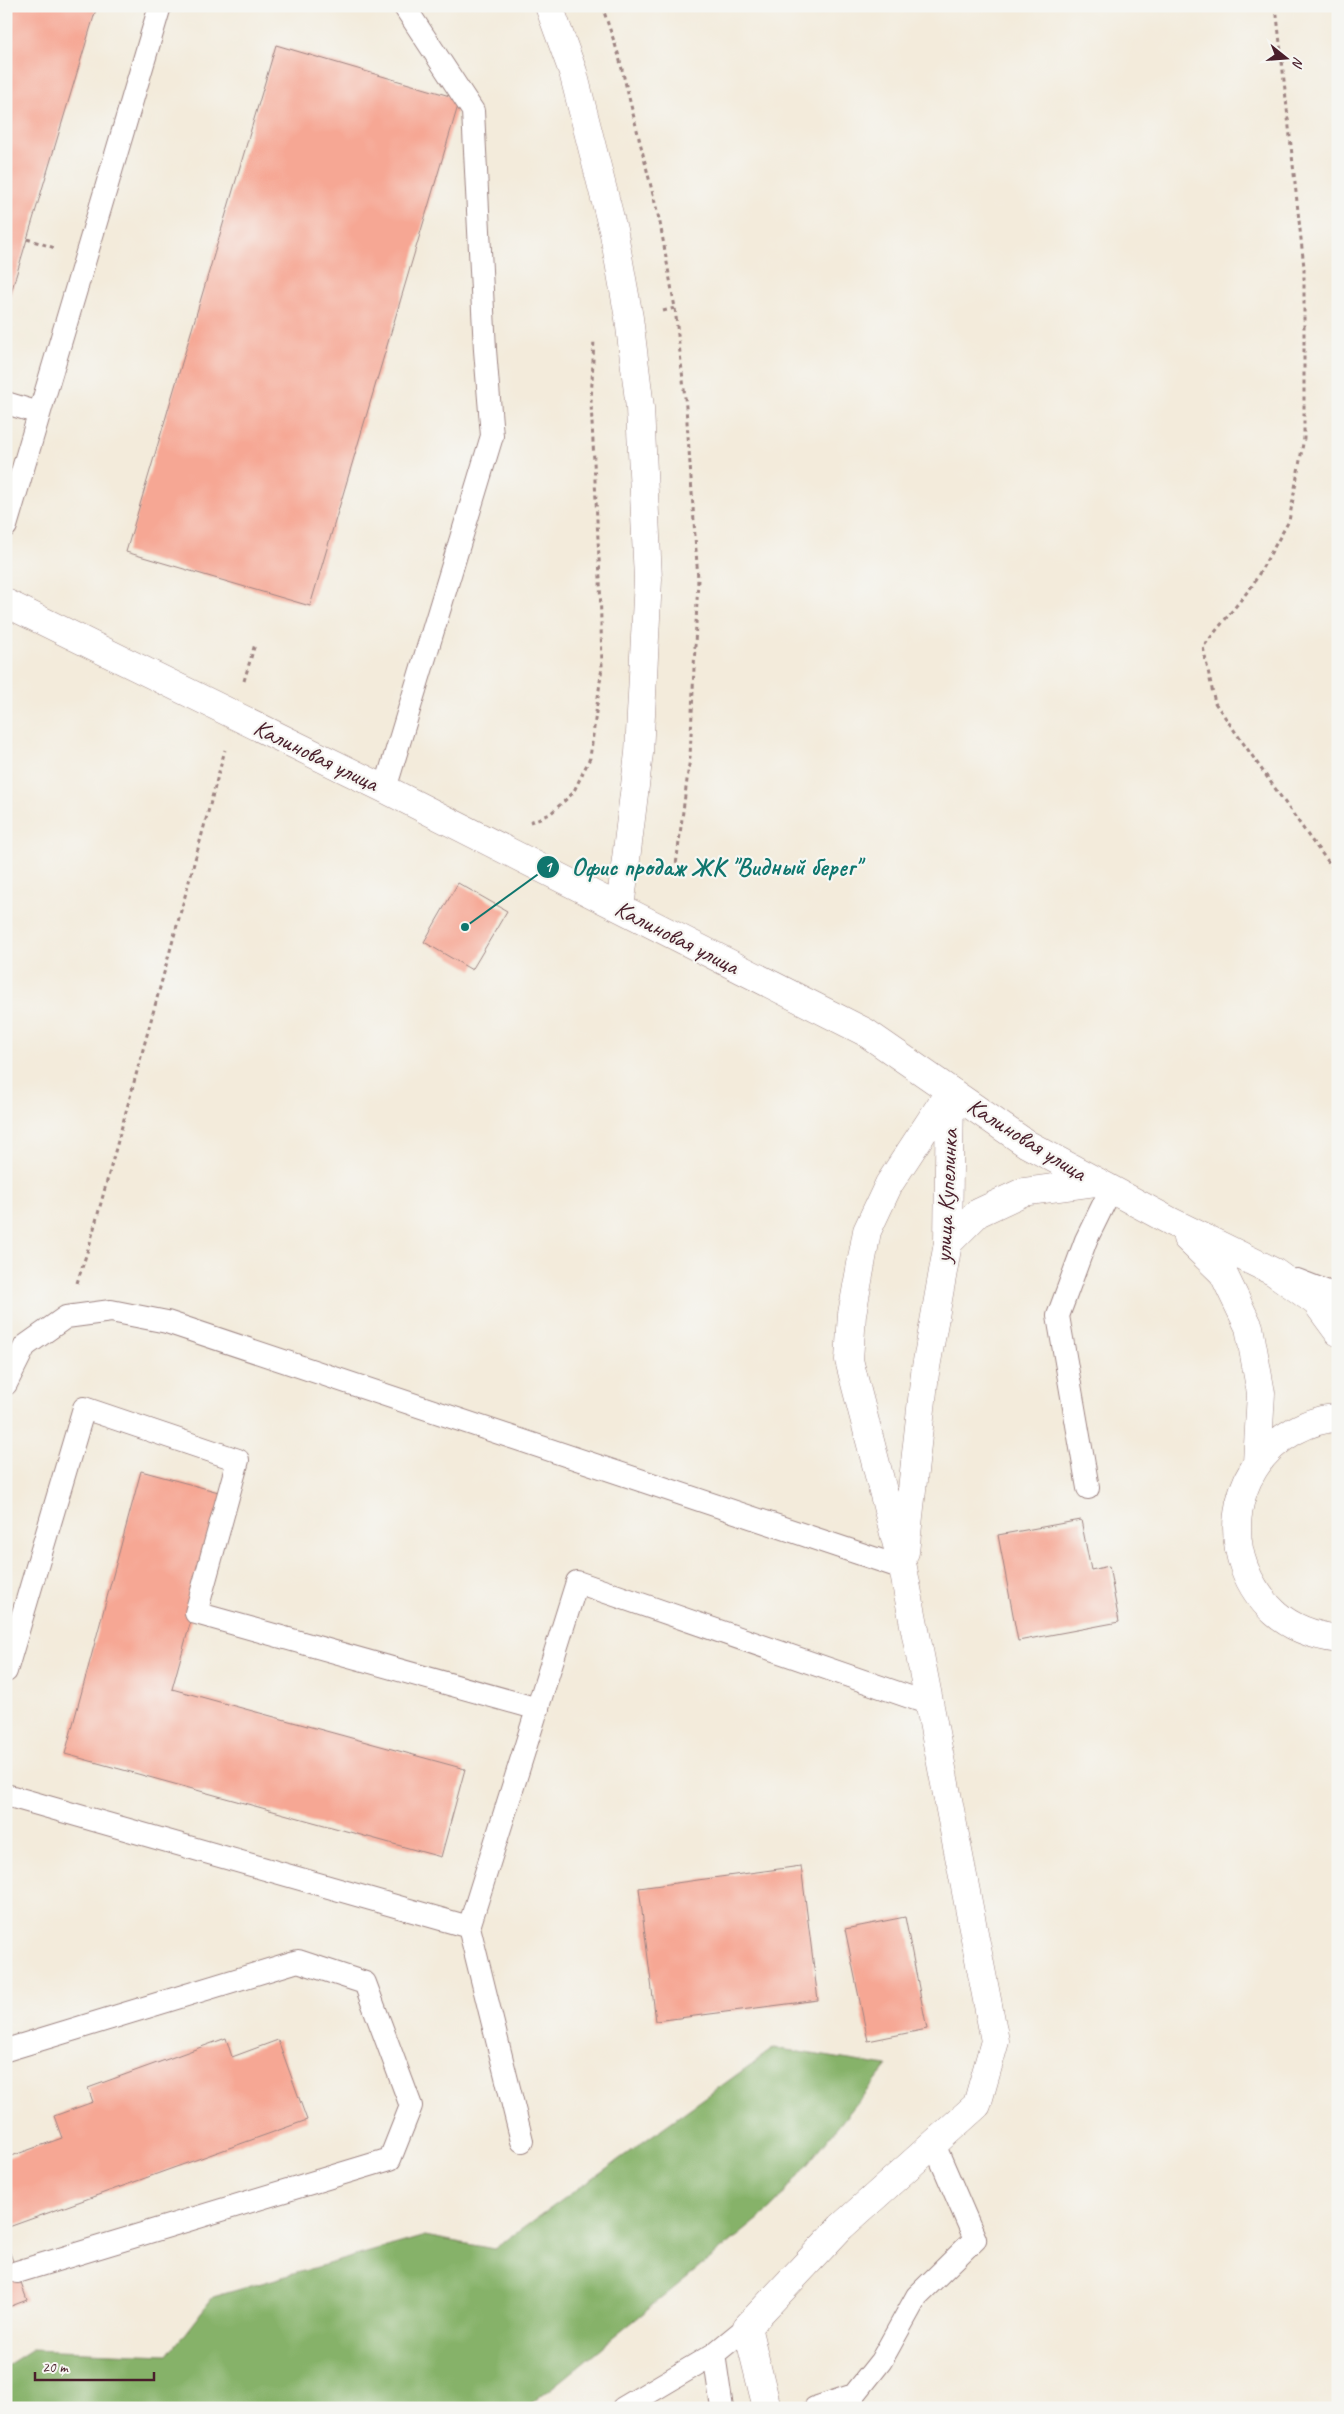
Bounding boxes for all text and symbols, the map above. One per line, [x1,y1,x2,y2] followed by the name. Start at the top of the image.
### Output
[1262,32,1312,82] north arrow
[1288,55,1307,71] text: N
[249,712,384,799] street label: Калиновая улица
[536,847,872,887] callout: Офис продаж ЖК "Видный берег"
[572,851,865,883] text: Офис продаж ЖК "Видный берег"
[545,858,554,877] text: 1
[610,893,745,982] street label: Калиновая улица
[962,1091,1093,1188] street label: Калиновая улица
[927,1127,965,1266] street label: улица Купелинка
[35,2349,154,2381] scale bar
[42,2358,69,2377] text: 20 m

